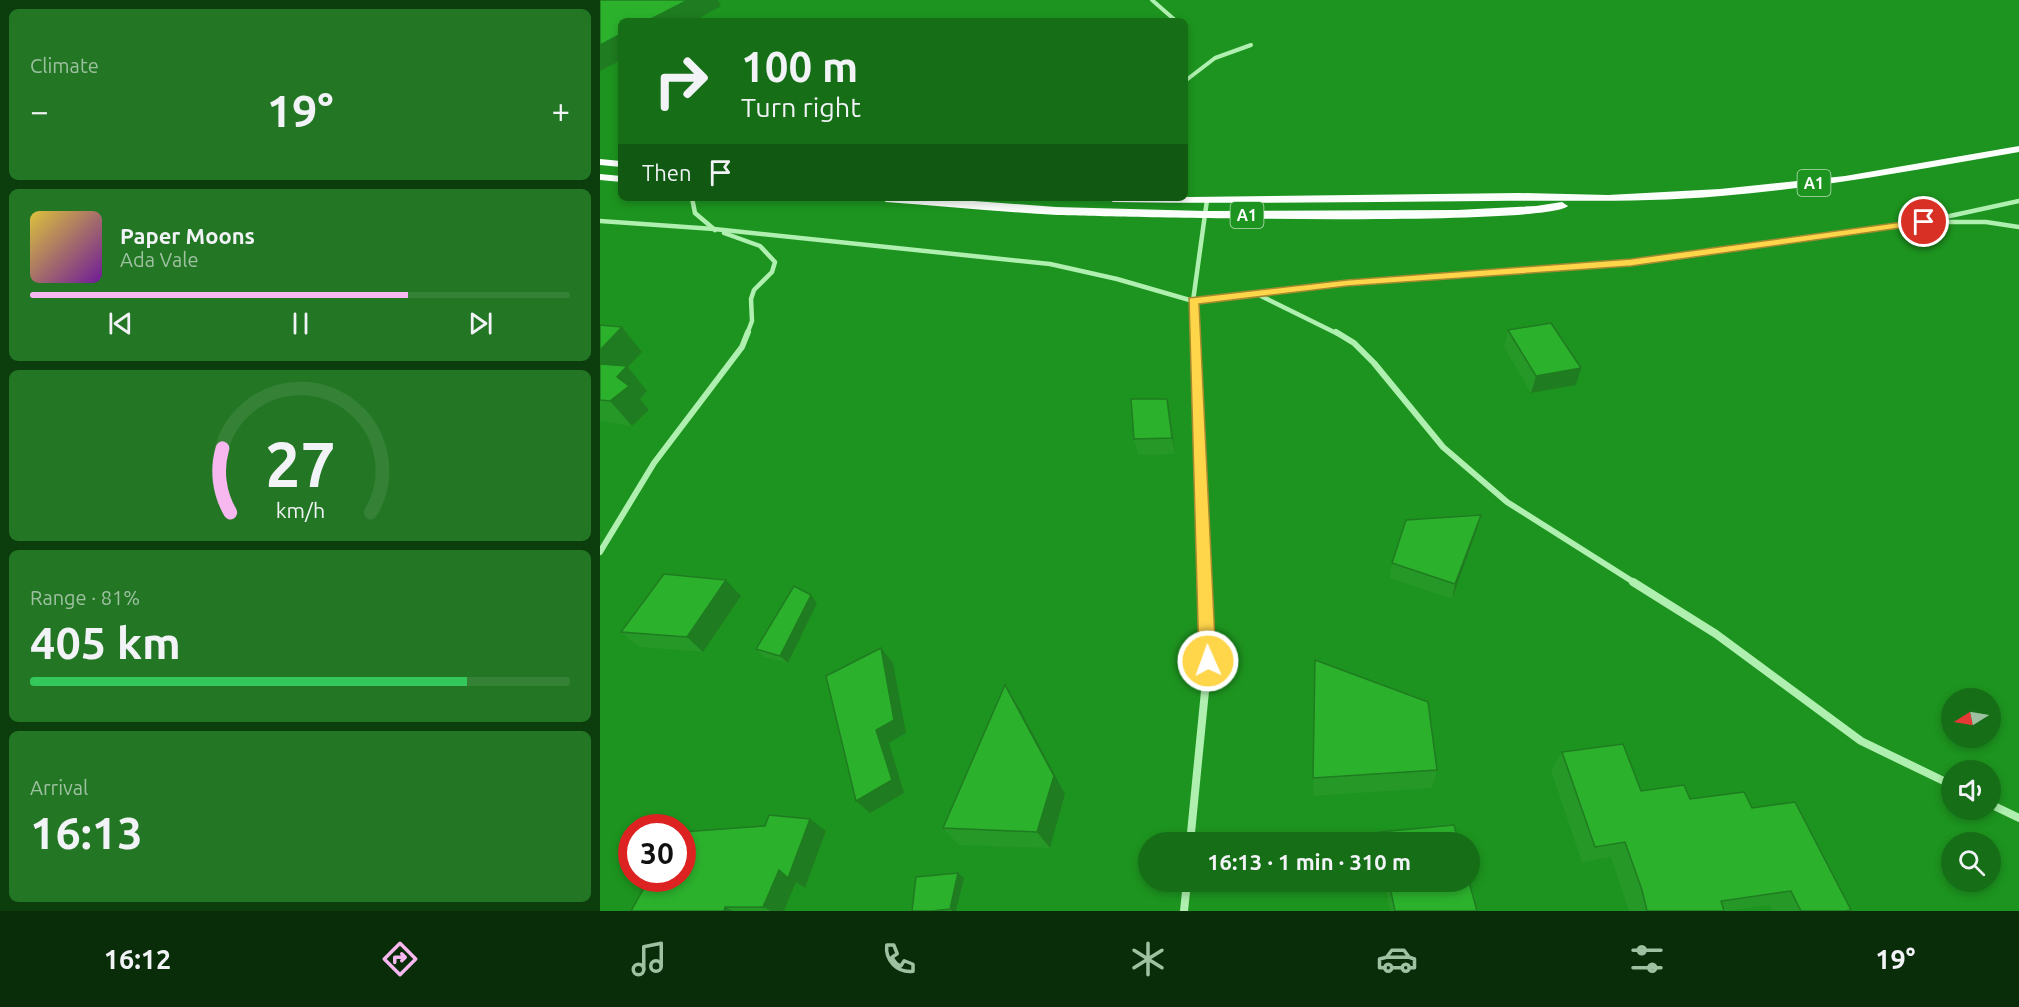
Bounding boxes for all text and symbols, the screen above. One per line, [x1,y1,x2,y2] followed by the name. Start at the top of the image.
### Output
[642,42,720,120] icon: right
[741,43,858,90] text: 100 m
[30,54,99,77] text: Climate
[267,85,333,136] text: 19°
[30,92,49,129] text: −
[551,92,570,129] text: +
[741,92,861,122] text: Turn right
[704,156,737,189] icon: arrive
[642,160,692,185] text: Then
[1798,170,1830,196] road number: A1
[1898,196,1949,247] pin
[1230,202,1264,228] road number: A1
[1907,205,1940,238] icon: arrive
[120,223,255,248] text: Paper Moons
[120,248,198,271] text: Ada Vale
[104,307,137,340] icon: previous
[284,307,317,340] icon: pause
[464,307,497,340] icon: next
[265,429,335,499] text: 27
[275,498,325,522] text: km/h
[30,586,140,609] text: Range · 81%
[30,617,181,668] text: 405 km
[1176,629,1240,693] position arrow
[1941,688,2001,748] north arrow
[1941,688,2001,892] map controls
[1941,760,2001,820] button: sound
[30,776,88,799] text: Arrival
[30,807,143,858] text: 16:13
[618,814,696,892] speed limit sign: 30
[1941,832,2001,892] button: search
[1207,849,1411,874] text: 16:13 · 1 min · 310 m
[379,938,421,980] icon: directions
[628,938,670,980] icon: music
[878,938,920,980] icon: phone
[1127,938,1169,980] icon: climate
[1376,938,1418,980] icon: car
[1626,938,1668,980] icon: filters
[104,944,171,974] text: 16:12
[1875,944,1915,974] text: 19°

